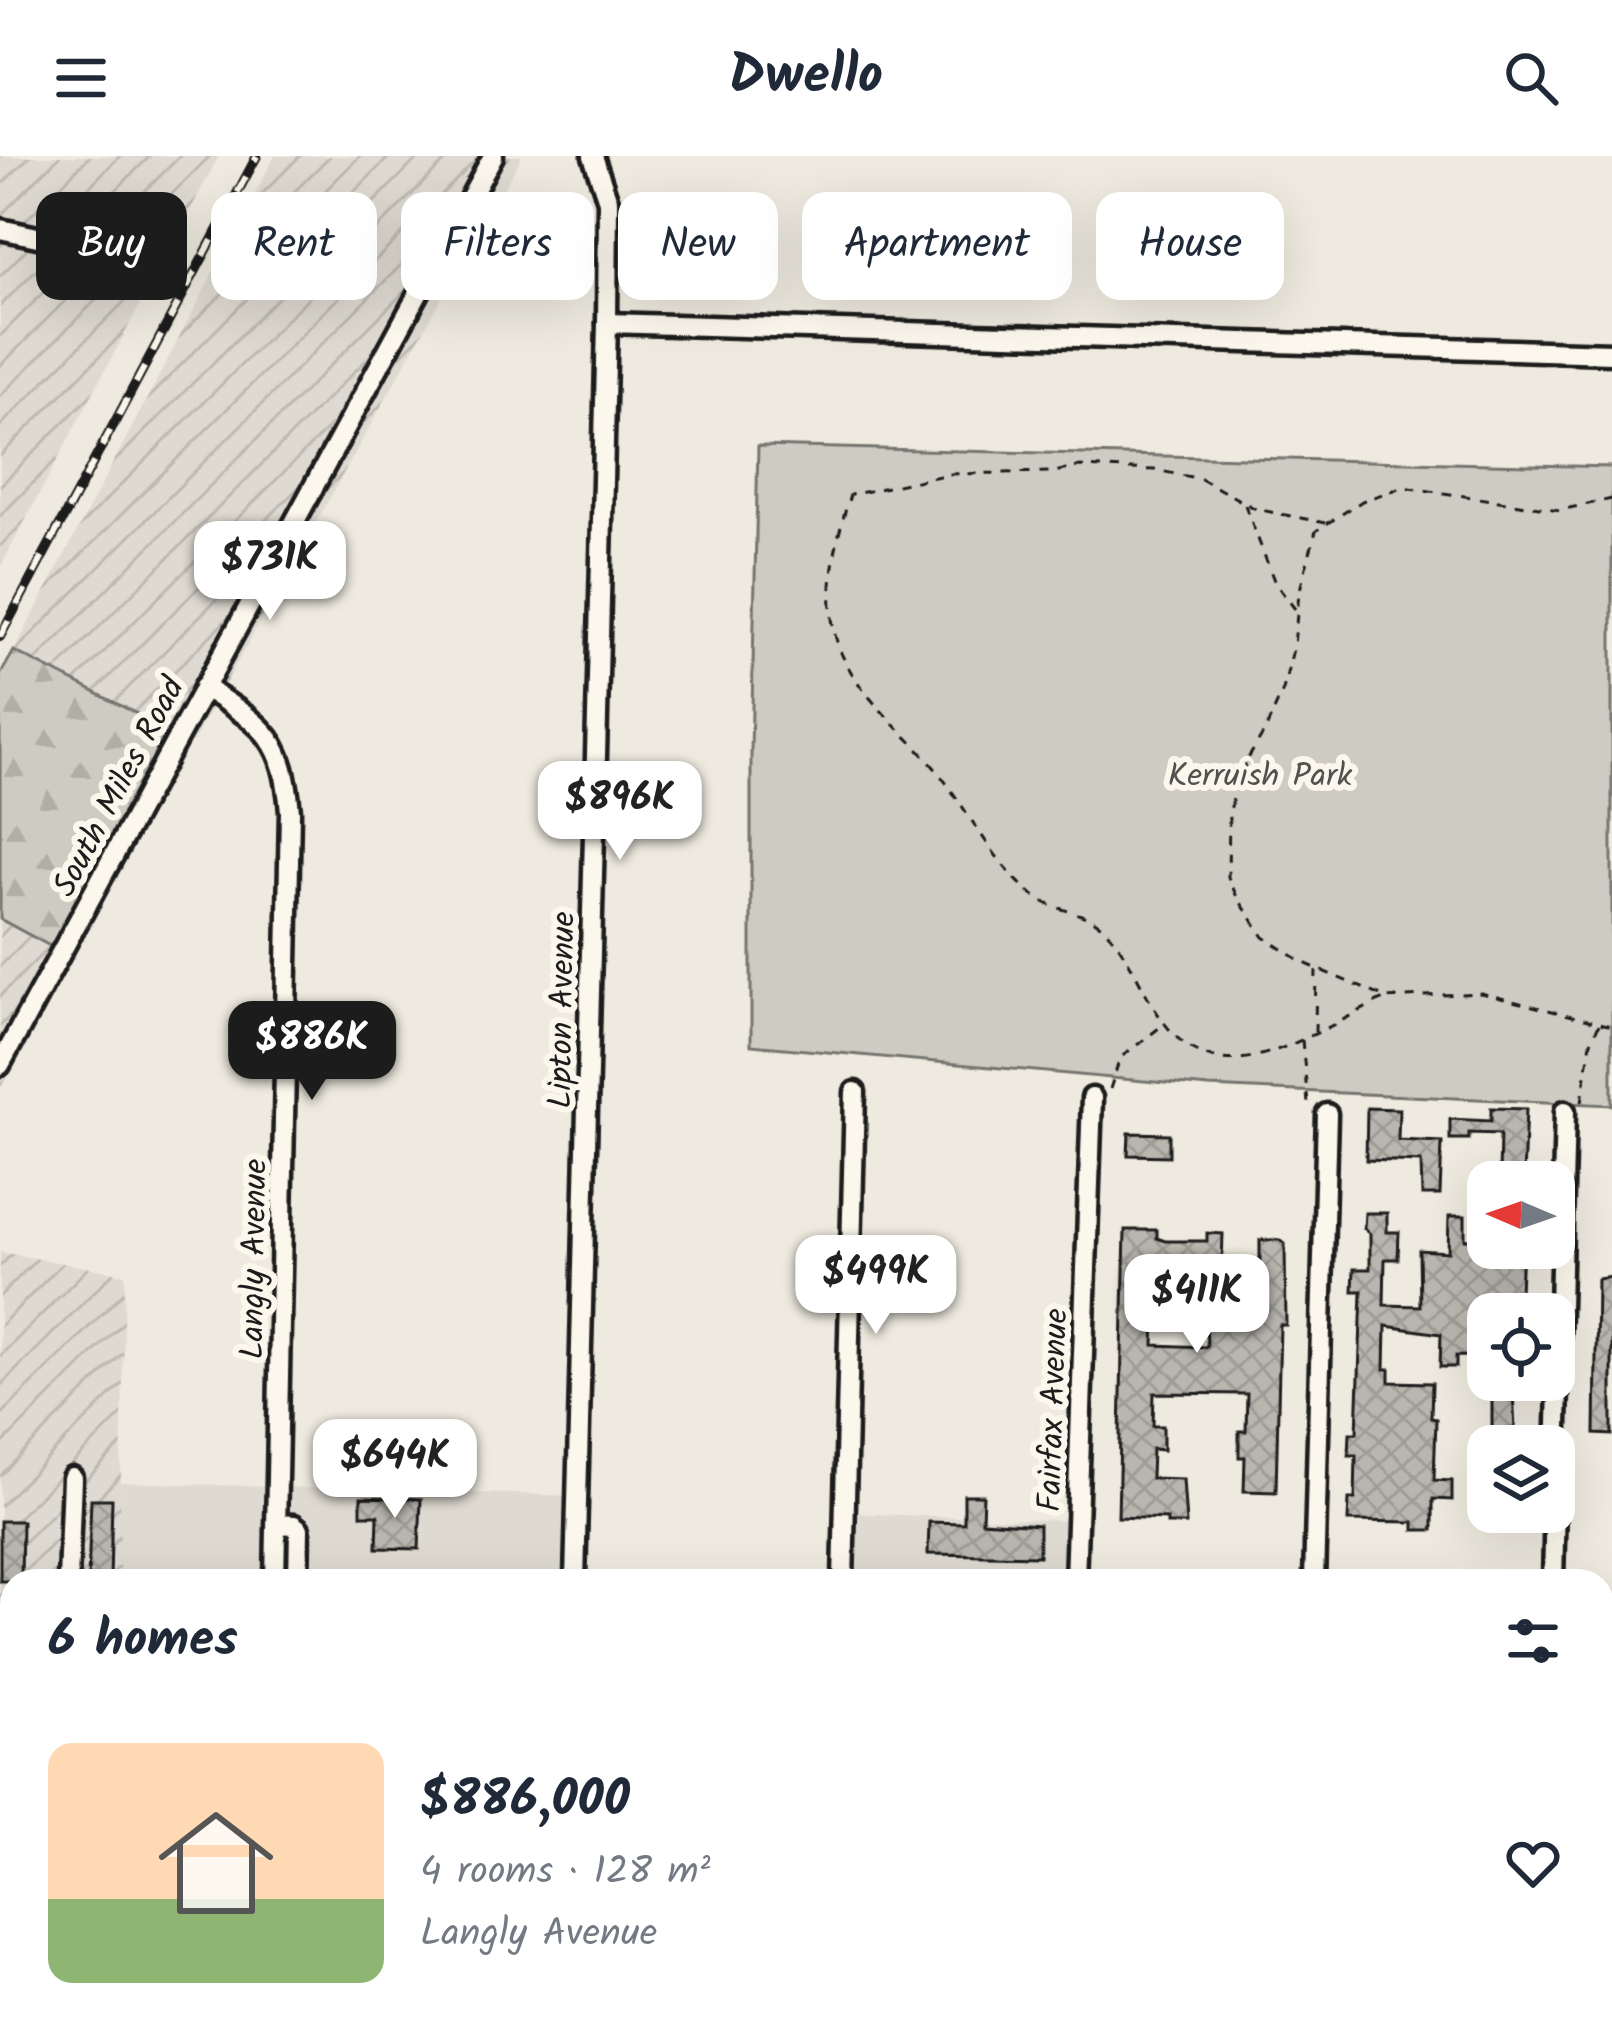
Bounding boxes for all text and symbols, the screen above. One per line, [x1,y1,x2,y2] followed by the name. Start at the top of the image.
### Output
[729,35,883,121] text: Dwello
[48,45,114,111] icon: menu
[1498,45,1564,111] icon: search
[36,192,187,300] chip: Buy
[211,192,377,300] chip: Rent
[401,192,594,300] chip: Filters
[618,192,778,300] chip: New
[802,192,1072,300] chip: Apartment
[1096,192,1284,300] chip: House
[186,521,354,623] pin: $731K
[221,529,319,591] text: $731K
[40,667,201,907] street label: South Miles Road
[1168,751,1353,804] park label: Kerruish Park
[536,761,704,863] pin: $896K
[565,769,675,831] text: $896K
[535,911,592,1109] street label: Lipton Avenue
[228,1001,396,1103] pin: $886K
[255,1009,369,1071] text: $886K
[227,1158,284,1360] street label: Langly Avenue
[1467,1161,1575,1269] north arrow
[1467,1161,1575,1533] map controls
[792,1235,960,1337] pin: $499K
[822,1243,930,1305] text: $499K
[1113,1254,1281,1356] pin: $411K
[1151,1262,1243,1324] text: $411K
[1467,1293,1575,1401] button: locate
[1024,1307,1085,1513] street label: Fairfax Avenue
[311,1419,479,1521] pin: $644K
[1467,1425,1575,1533] button: layers
[340,1427,450,1489] text: $644K
[48,1601,238,1682] text: 6 homes
[1500,1608,1566,1674] icon: filters
[420,1761,630,1842] text: $886,000
[144,1791,288,1935] icon: home
[1500,1830,1566,1896] icon: heart
[420,1842,711,1904] text: 4 rooms · 128 m²
[420,1904,657,1966] text: Langly Avenue

